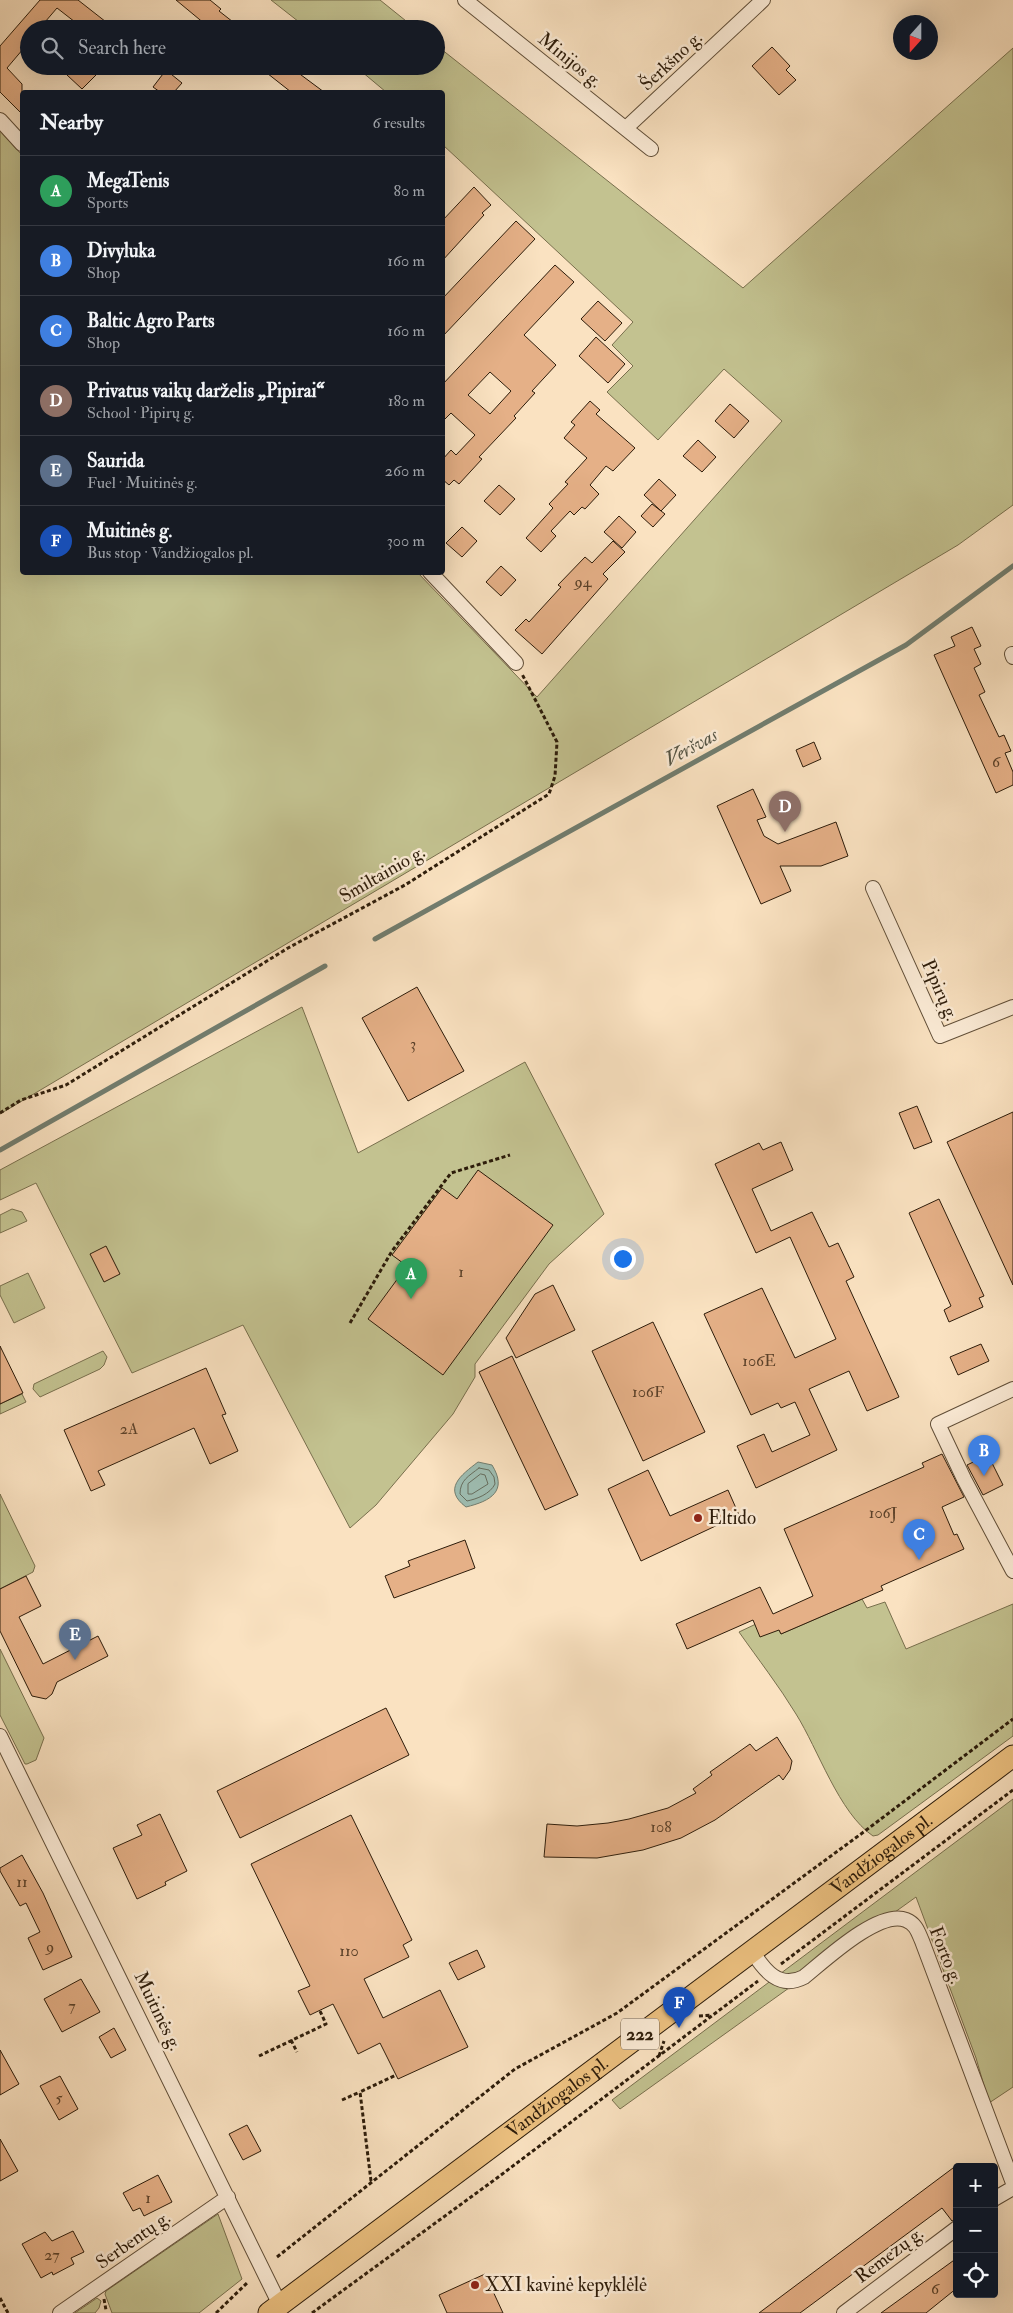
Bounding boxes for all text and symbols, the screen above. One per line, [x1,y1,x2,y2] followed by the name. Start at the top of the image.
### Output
[893,15,938,60] north arrow
[20,20,445,75] search box
[633,25,707,96] street label: Šerkšno g.
[533,27,607,93] street label: Minijos g.
[38,34,66,62] icon: search
[78,36,166,60] text: Search here
[40,109,103,136] text: Nearby
[373,113,425,133] text: 6 results
[87,169,169,193] text: MegaTenis
[51,181,61,201] text: A
[394,181,425,201] text: 80 m
[87,193,128,213] text: Sports
[87,239,155,263] text: Divyluka
[51,251,61,271] text: B
[387,251,425,271] text: 160 m
[87,263,120,283] text: Shop
[87,309,215,333] text: Baltic Agro Parts
[50,321,62,341] text: C
[387,321,425,341] text: 160 m
[87,333,120,353] text: Shop
[87,379,325,403] text: Privatus vaikų darželis „Pipirai“
[49,391,63,411] text: D
[388,391,425,411] text: 180 m
[87,403,194,423] text: School · Pipirų g.
[87,449,144,473] text: Saurida
[50,461,62,481] text: E
[385,461,425,481] text: 260 m
[87,473,197,493] text: Fuel · Muitinės g.
[87,519,172,543] text: Muitinės g.
[51,531,61,551] text: F
[387,531,425,551] text: 300 m
[87,543,253,563] text: Bus stop · Vandžiogalos pl.
[574,572,593,592] house number: 94
[660,722,722,772] water label: Veršvas
[992,752,1001,772] house number: 6
[769,791,801,832] pin: D
[335,840,429,908] street label: Smiltainio g.
[915,956,964,1025] street label: Pipirų g.
[410,1034,416,1054] house number: 3
[610,1246,636,1272] your location
[395,1258,427,1299] pin: A
[458,1262,464,1282] house number: 1
[742,1351,776,1371] house number: 106E
[632,1382,664,1402] house number: 106F
[120,1419,138,1439] house number: 2A
[968,1435,1000,1476] pin: B
[869,1503,898,1524] house number: 106J
[708,1506,756,1530] place label: Eltido
[692,1512,704,1524] marker: Eltido
[903,1519,935,1560] pin: C
[59,1619,91,1660] pin: E
[825,1808,937,1901] street label: Vandžiogalos pl.
[650,1817,672,1837] house number: 108
[16,1872,28,1892] house number: 11
[924,1923,968,1987] street label: Forto g.
[45,1937,54,1957] house number: 9
[339,1941,359,1961] house number: 110
[129,1967,187,2055] street label: Muitinės g.
[663,1987,695,2028] pin: F
[68,1996,76,2016] house number: 7
[621,2018,659,2050] road number: 222
[501,2051,613,2143] street label: Vandžiogalos pl.
[55,2088,63,2108] house number: 5
[953,2163,998,2298] map controls
[953,2163,998,2208] button: +
[145,2188,151,2208] house number: 1
[91,2206,175,2274] street label: Serbentų g.
[953,2208,998,2253] button: −
[850,2221,928,2289] street label: Remezų g.
[44,2245,60,2265] house number: 27
[953,2253,998,2298] button: locate
[485,2273,647,2298] place label: XXI kavinė kepyklėlė
[469,2279,481,2291] marker: XXI kavinė kepyklėlė
[931,2279,940,2299] house number: 6

